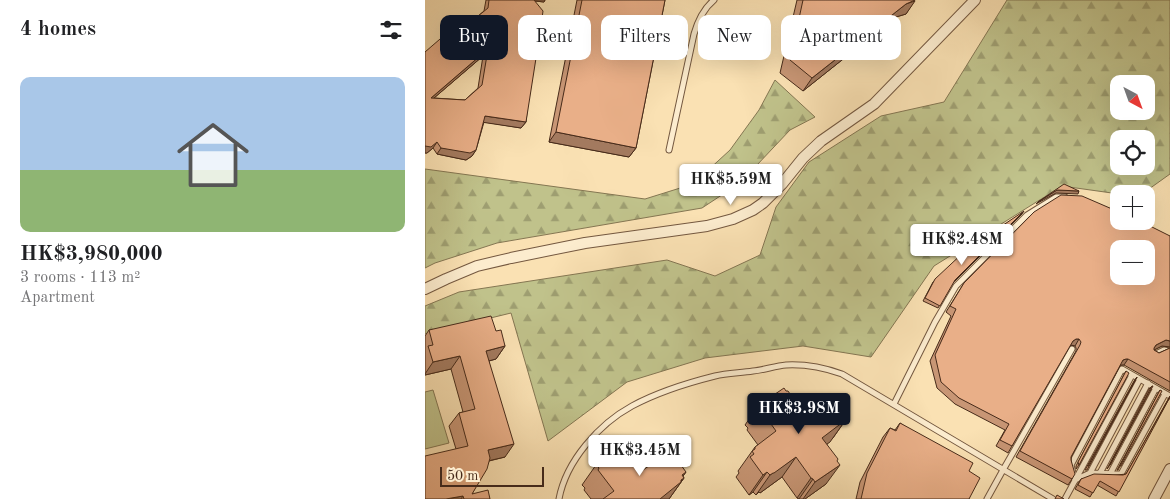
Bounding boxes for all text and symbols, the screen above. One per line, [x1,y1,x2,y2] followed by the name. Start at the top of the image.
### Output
[440,15,508,60] chip: Buy
[518,15,591,60] chip: Rent
[601,15,688,60] chip: Filters
[698,15,771,60] chip: New
[781,15,901,60] chip: Apartment
[377,16,405,44] icon: filters
[20,19,96,40] text: 4 homes
[1110,75,1155,120] north arrow
[1110,75,1155,285] map controls
[168,110,258,200] icon: home
[1110,130,1155,175] button: locate
[679,164,783,206] pin: HK$5.59M
[690,172,772,188] text: HK$5.59M
[1110,185,1155,230] button: +
[910,224,1014,266] pin: HK$2.48M
[921,232,1003,248] text: HK$2.48M
[1110,240,1155,285] button: −
[20,244,163,265] text: HK$3,980,000
[20,270,140,286] text: 3 rooms · 113 m²
[20,290,95,306] text: Apartment
[747,392,851,435] pin: HK$3.98M
[758,401,840,417] text: HK$3.98M
[588,434,692,477] pin: HK$3.45M
[599,443,681,459] text: HK$3.45M
[440,464,544,487] scale bar
[447,469,478,483] text: 50 m

